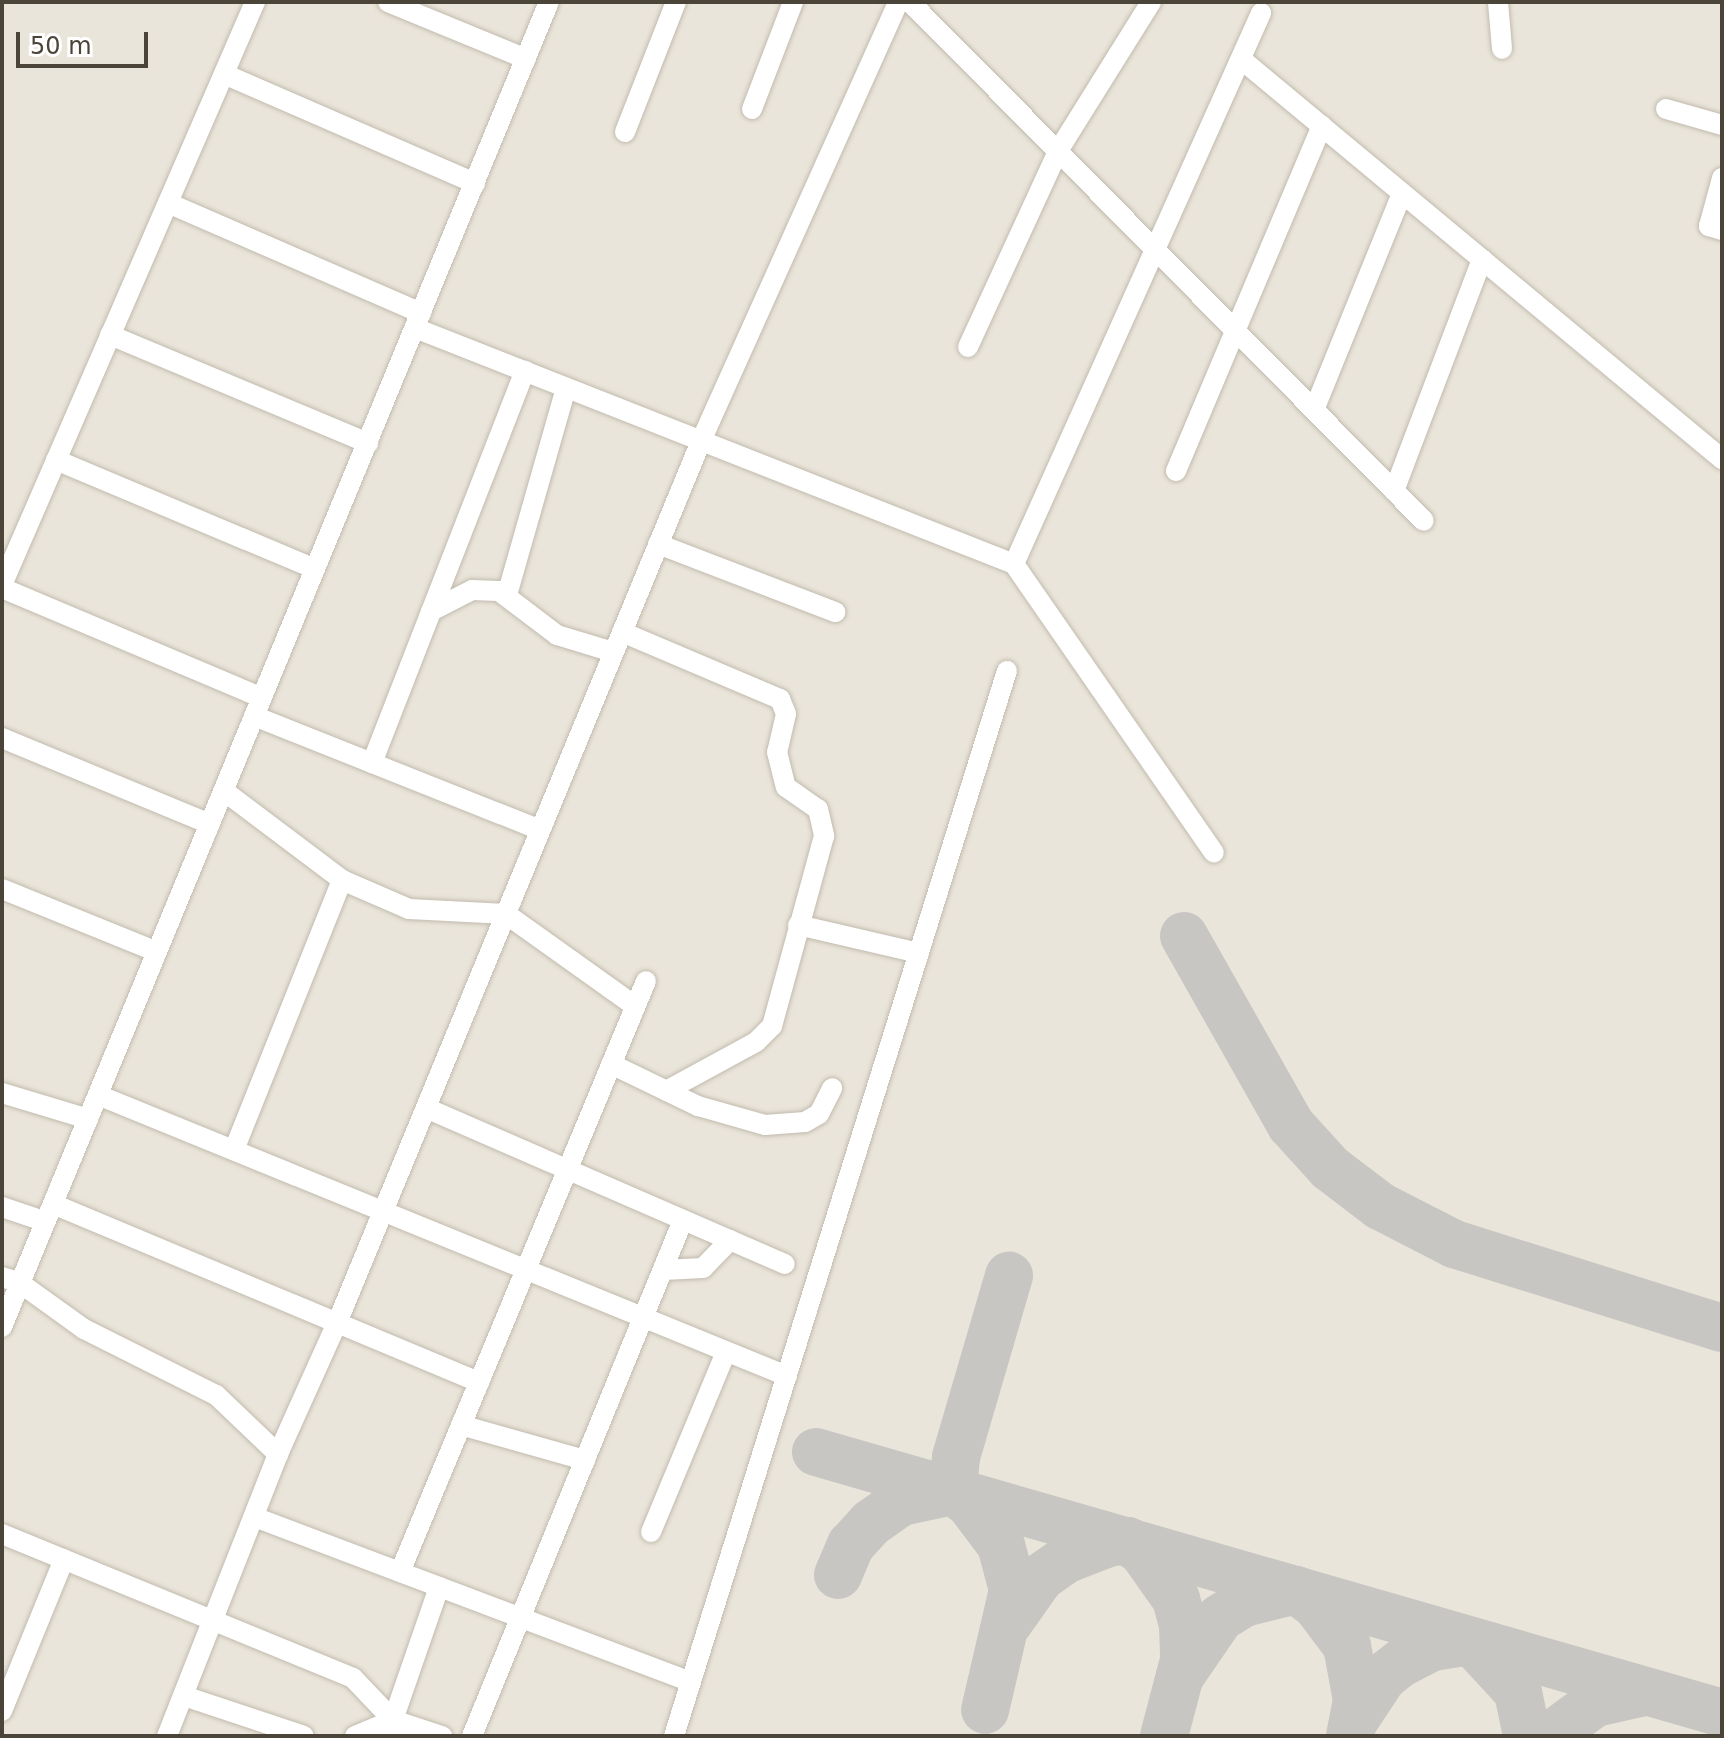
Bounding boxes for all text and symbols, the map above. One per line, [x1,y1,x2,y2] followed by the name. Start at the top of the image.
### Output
[20,16,152,66] scale bar
[30,32,92,60] text: 50 m

